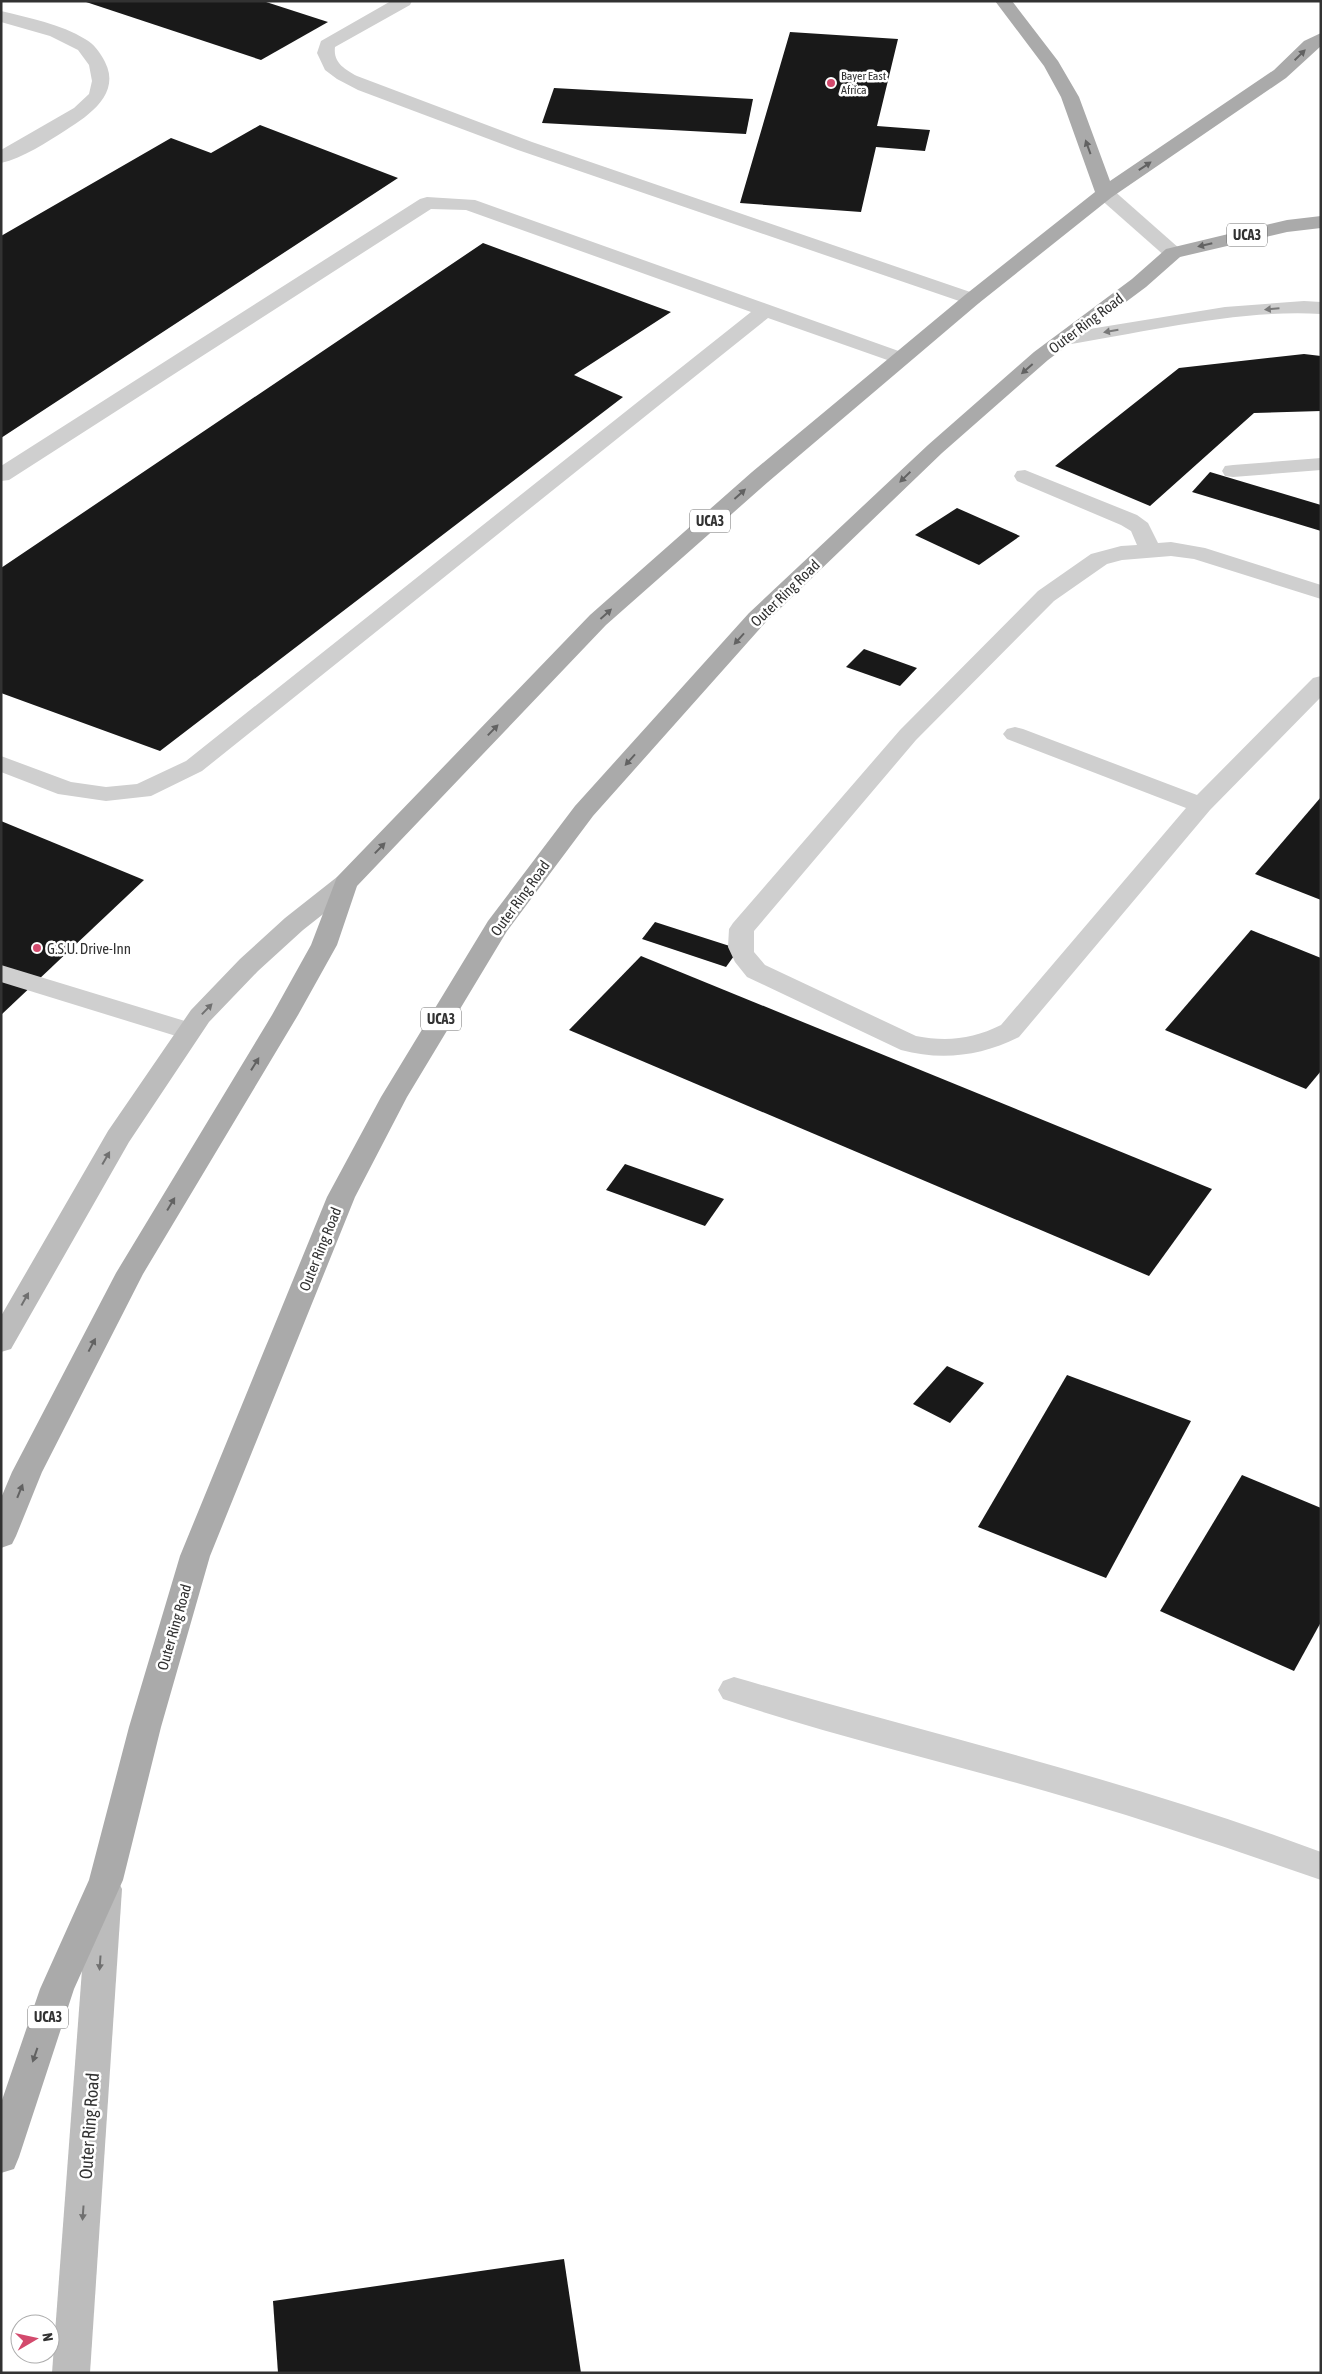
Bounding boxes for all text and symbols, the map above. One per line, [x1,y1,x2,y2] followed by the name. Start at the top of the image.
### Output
[1293,50,1305,62] one-way arrow
[841,69,887,97] place label: Bayer East Africa
[825,77,837,89] marker: Bayer East Africa
[1084,140,1091,155] one-way arrow
[1139,161,1152,171] one-way arrow
[1227,224,1267,246] road number: UCA3
[1197,241,1212,249] one-way arrow
[1045,289,1127,357] street label: Outer Ring Road
[1264,306,1280,314] one-way arrow
[1103,327,1119,335] one-way arrow
[1021,363,1033,375] one-way arrow
[900,471,912,483] one-way arrow
[734,489,746,500] one-way arrow
[690,510,730,532] road number: UCA3
[747,556,823,630] street label: Outer Ring Road
[599,608,611,620] one-way arrow
[733,632,745,644] one-way arrow
[486,725,498,737] one-way arrow
[625,754,636,767] one-way arrow
[374,842,386,854] one-way arrow
[487,857,553,939] street label: Outer Ring Road
[47,940,131,957] place label: G.S.U. Drive-Inn
[31,942,43,954] marker: G.S.U. Drive-Inn
[200,1004,212,1016] one-way arrow
[421,1008,461,1030] road number: UCA3
[250,1058,260,1071] one-way arrow
[102,1152,111,1165] one-way arrow
[167,1197,176,1210] one-way arrow
[295,1205,345,1293] street label: Outer Ring Road
[21,1292,29,1306] one-way arrow
[88,1338,96,1353] one-way arrow
[16,1484,24,1498] one-way arrow
[154,1582,194,1672] street label: Outer Ring Road
[96,1956,104,1972] one-way arrow
[28,2005,68,2028] road number: UCA3
[31,2047,38,2062] one-way arrow
[75,2072,103,2180] street label: Outer Ring Road
[79,2205,87,2221] one-way arrow
[10,2314,60,2364] north arrow
[39,2332,56,2342] text: N

